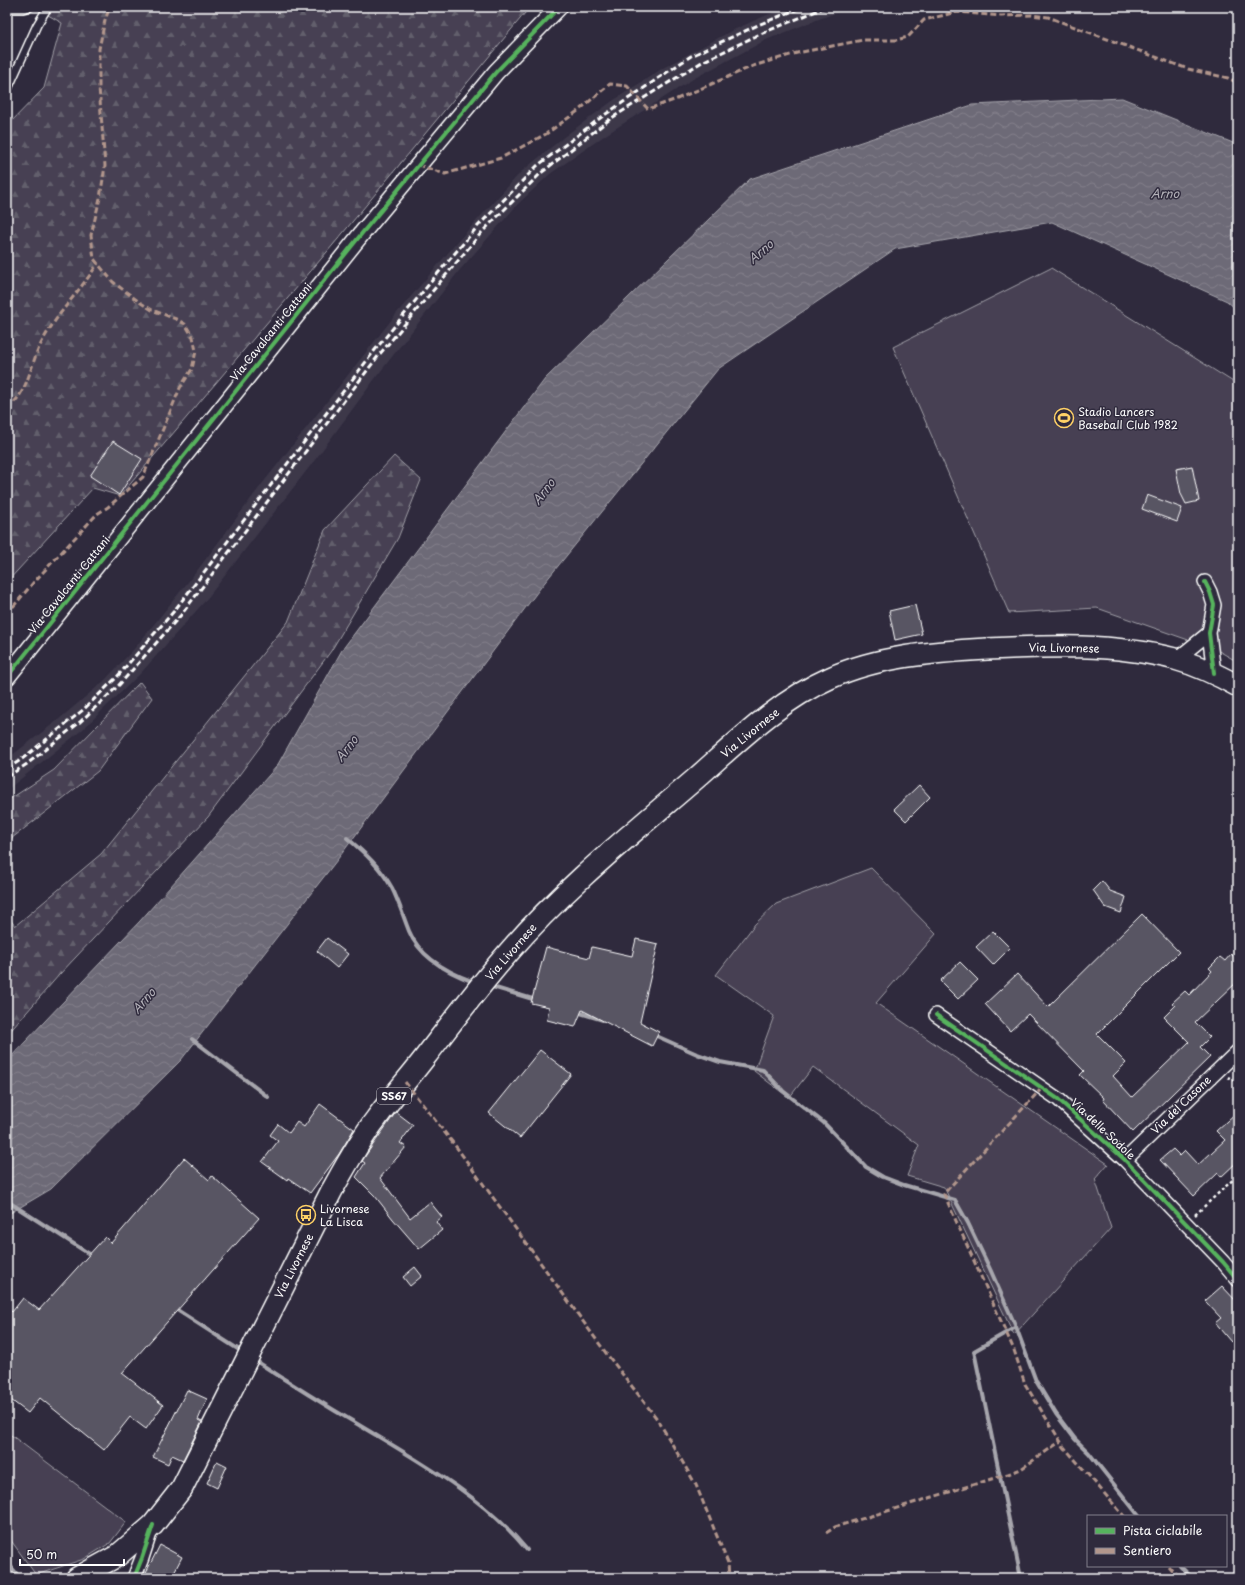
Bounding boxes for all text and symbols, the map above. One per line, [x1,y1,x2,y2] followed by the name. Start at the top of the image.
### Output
[1151,184,1181,202] water label: Arno
[744,234,778,267] water label: Arno
[226,279,316,384] street label: Via Cavalcanti Cattani
[1078,403,1178,433] place label: Stadio Lancers Baseball Club 1982
[1053,407,1075,429] sports icon: Stadio Lancers Baseball Club 1982
[527,474,560,508] water label: Arno
[24,532,114,637] street label: Via Cavalcanti Cattani
[1028,638,1100,657] street label: Via Livornese
[717,704,783,762] street label: Via Livornese
[330,731,363,765] water label: Arno
[481,919,540,984] street label: Via Livornese
[127,983,160,1017] water label: Arno
[1147,1071,1215,1138] street label: Via del Casone
[377,1088,411,1104] road number: SS67
[1067,1094,1140,1163] street label: Via delle Sodole
[320,1200,370,1230] place label: Livornese La Lisca
[295,1204,317,1226] bus stop icon: Livornese La Lisca
[270,1230,317,1301] street label: Via Livornese
[1087,1515,1227,1567] legend
[1123,1521,1203,1539] text: Pista ciclabile
[20,1541,124,1567] scale bar
[1123,1541,1172,1559] text: Sentiero
[26,1545,57,1563] text: 50 m

